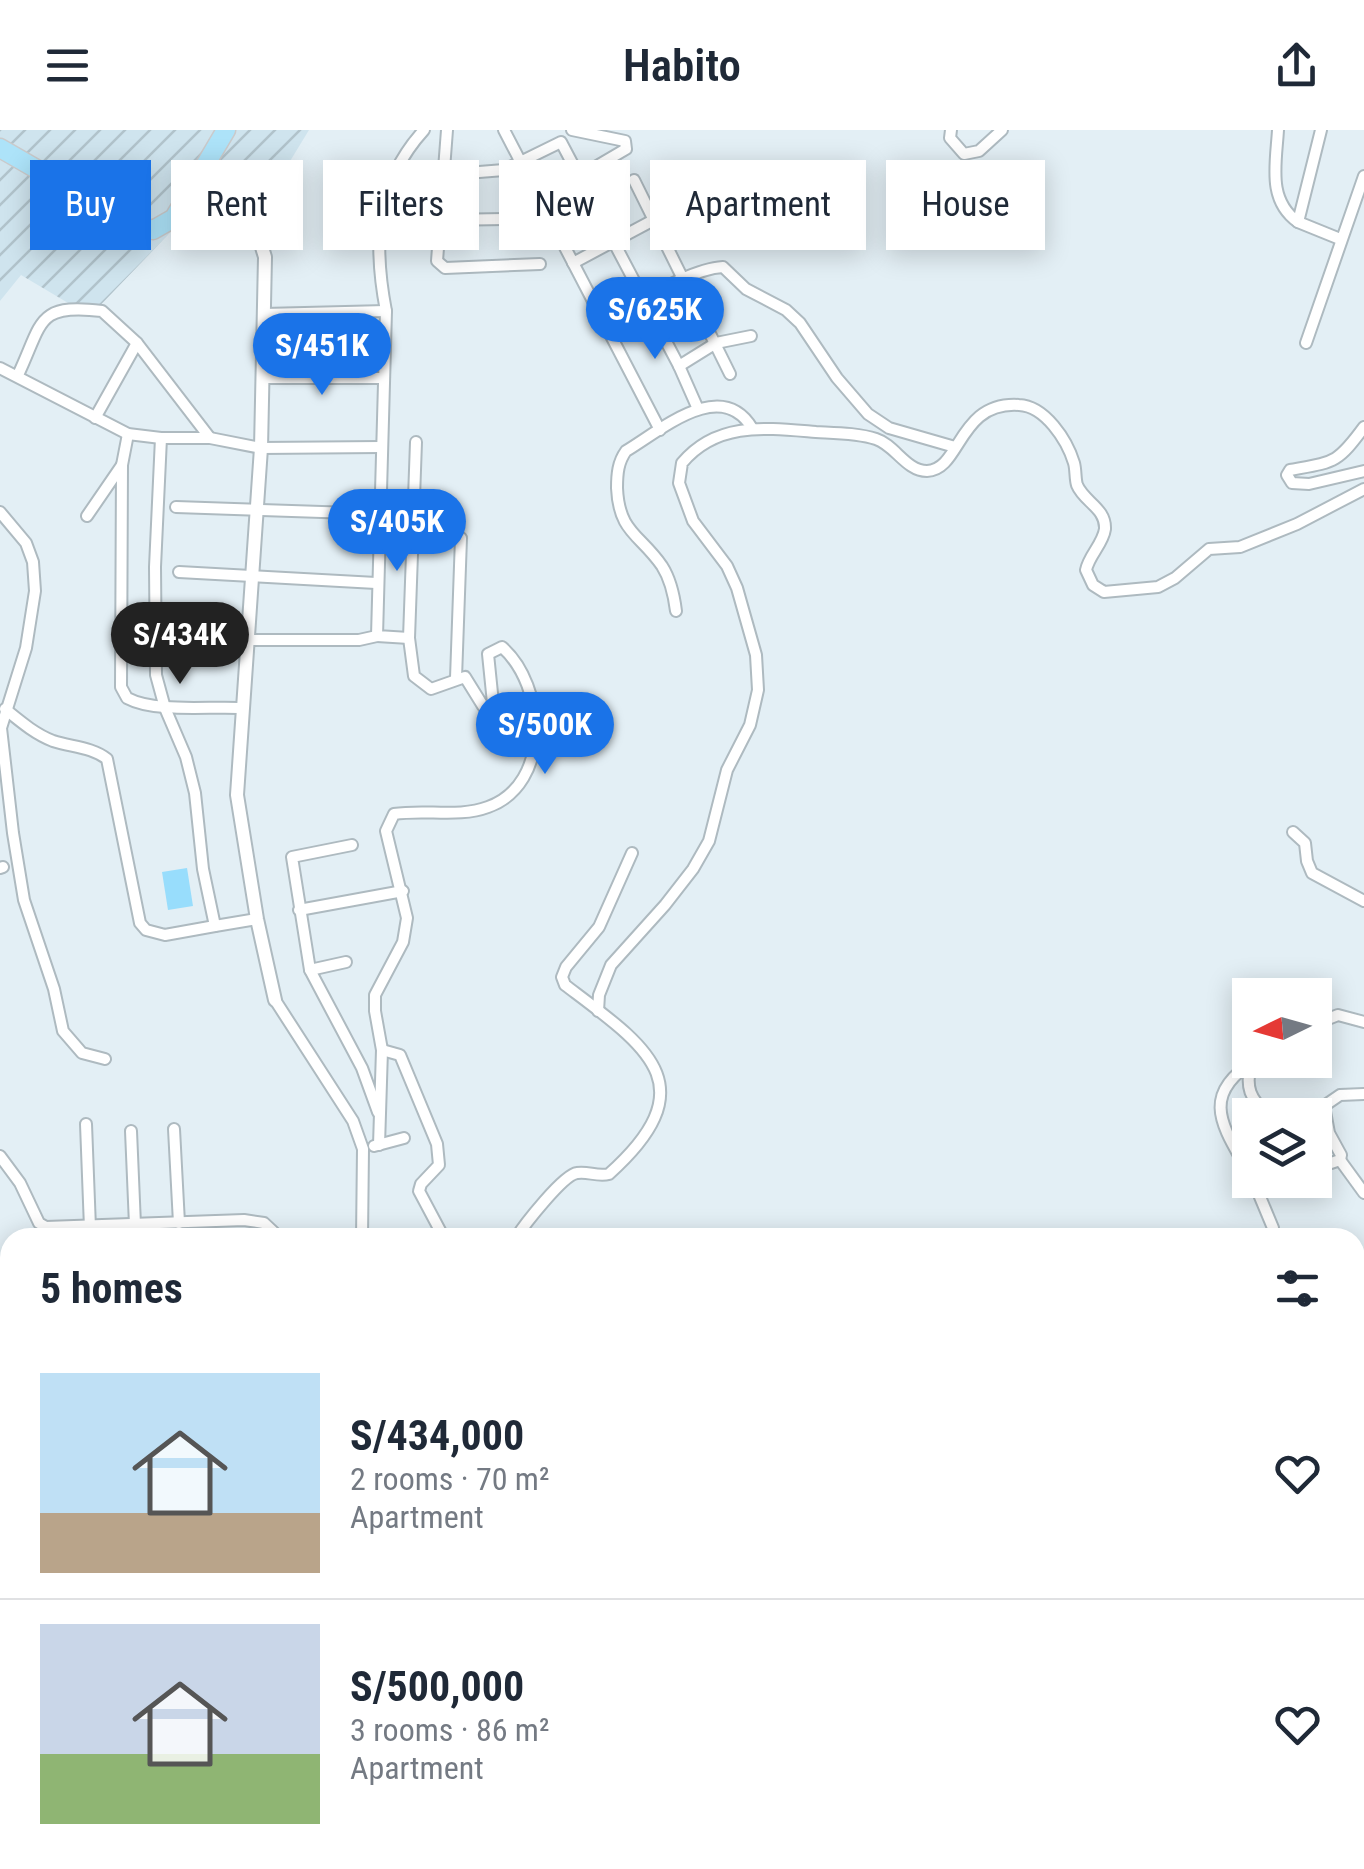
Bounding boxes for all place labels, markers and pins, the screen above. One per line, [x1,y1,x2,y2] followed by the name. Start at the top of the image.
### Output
[574,277,736,362] pin: S/625K
[241,313,403,398] pin: S/451K
[316,489,478,574] pin: S/405K
[99,602,261,687] pin: S/434K
[464,692,626,777] pin: S/500K

